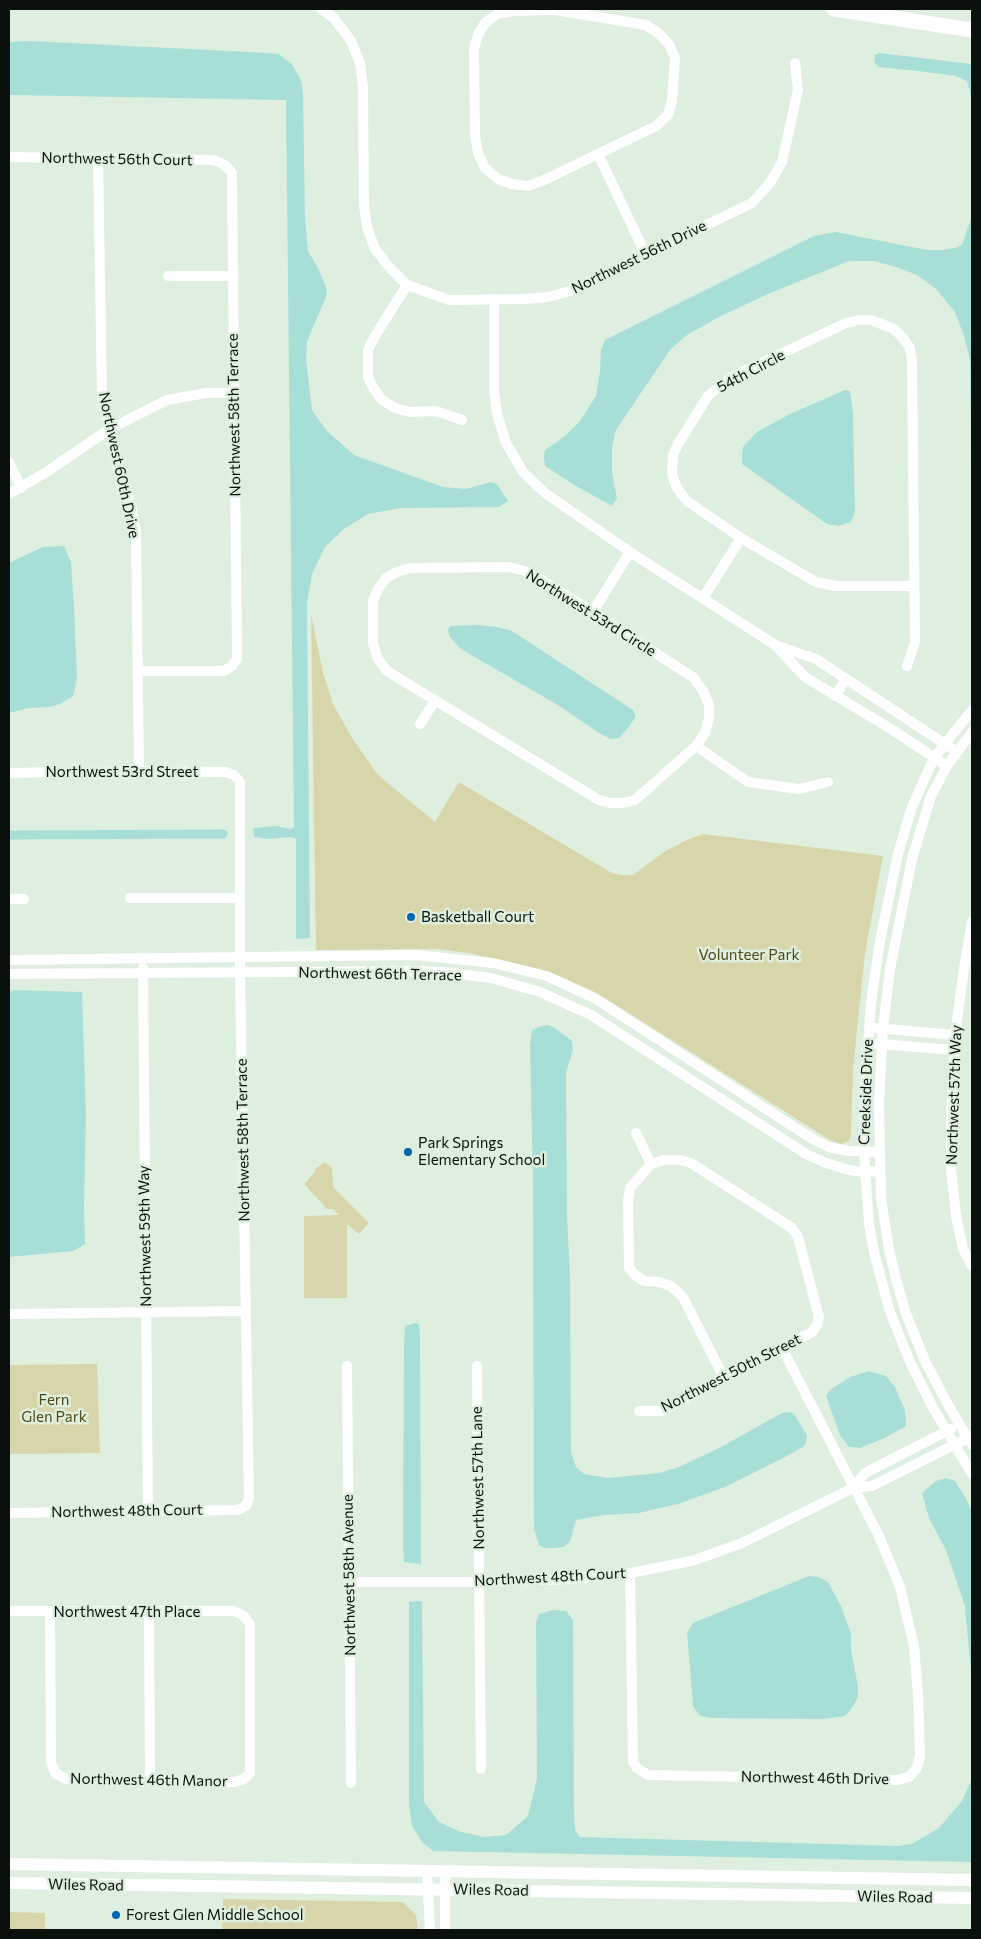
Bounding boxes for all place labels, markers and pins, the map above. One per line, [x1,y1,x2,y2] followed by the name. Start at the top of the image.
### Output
[421,908,534,926] place label: Basketball Court
[405,911,417,923] marker: Basketball Court
[418,1134,545,1169] place label: Park Springs Elementary School
[402,1146,414,1158] marker: Park Springs Elementary School
[126,1906,304,1924] place label: Forest Glen Middle School
[110,1909,122,1921] marker: Forest Glen Middle School

